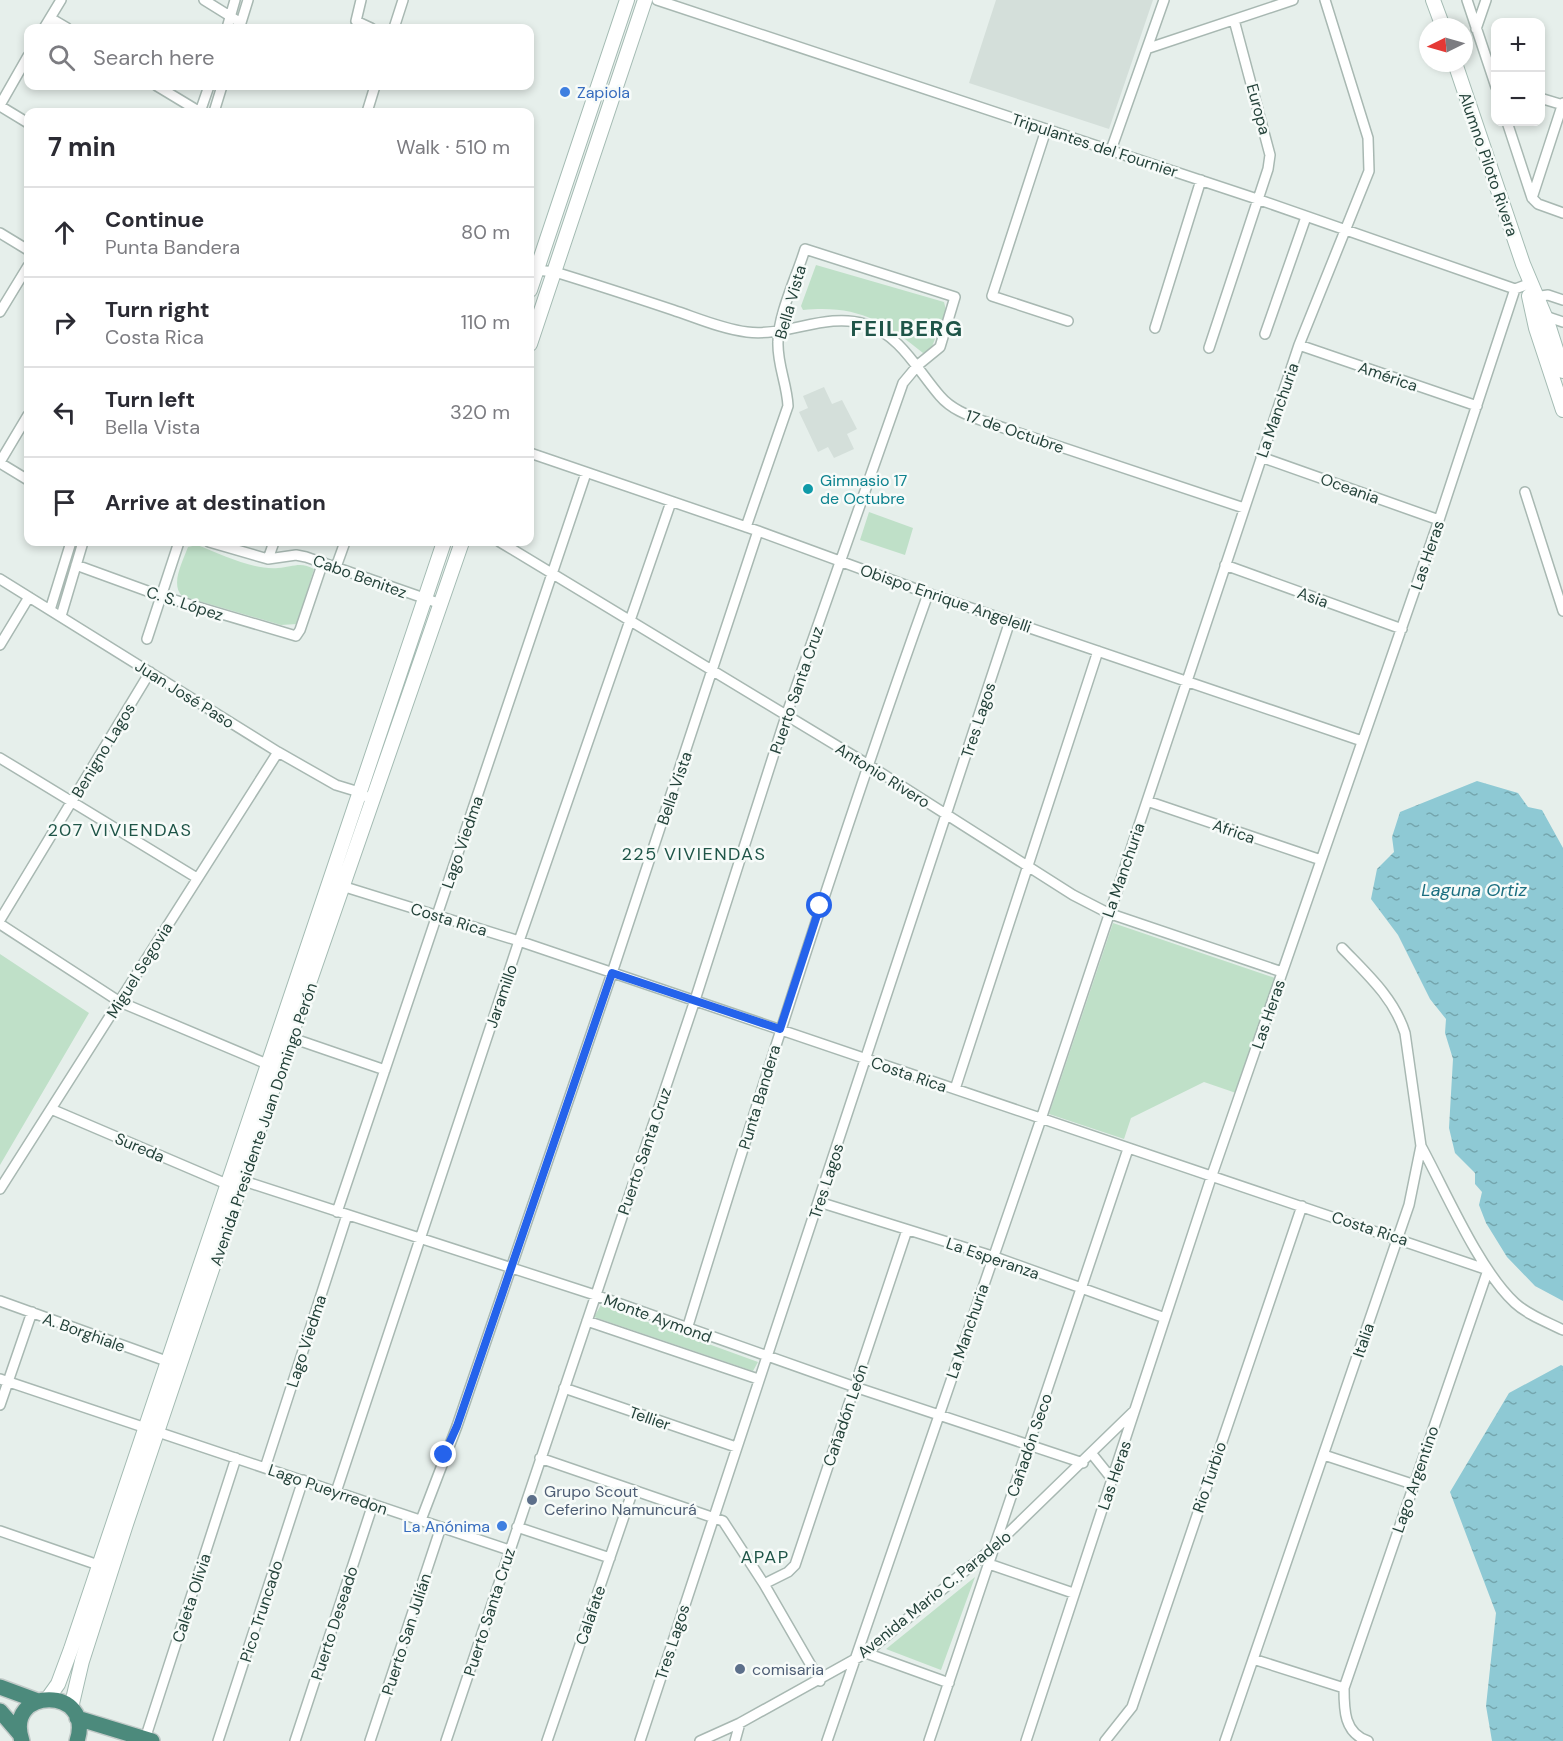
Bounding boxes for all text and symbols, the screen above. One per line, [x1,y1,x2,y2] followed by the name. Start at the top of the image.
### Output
[1419,18,1473,72] north arrow
[1491,18,1545,126] map controls
[1491,18,1545,72] button: +
[24,24,534,90] search box
[45,41,78,74] icon: search
[93,43,214,72] text: Search here
[1491,72,1545,126] button: −
[1242,81,1275,137] street label: Europa
[577,82,630,103] place label: Zapiola
[558,85,572,99] marker: Zapiola
[1454,89,1523,239] street label: Alumno Piloto Rivera
[1009,109,1181,182] street label: Tripulantes del Fournier
[48,130,116,164] text: 7 min
[396,134,510,160] text: Walk · 510 m
[105,205,204,234] text: Continue
[48,216,81,249] icon: ahead
[461,219,510,245] text: 80 m
[105,234,240,260] text: Punta Bandera
[770,263,811,342] street label: Bella Vista
[105,295,210,324] text: Turn right
[48,306,81,339] icon: right
[461,309,510,335] text: 110 m
[850,314,964,343] district label: FEILBERG
[105,324,204,350] text: Costa Rica
[1355,357,1420,396] street label: América
[1251,360,1303,460] street label: La Manchuria
[105,385,195,414] text: Turn left
[48,396,81,429] icon: left
[450,399,510,425] text: 320 m
[963,405,1067,458] street label: 17 de Octubre
[105,414,200,440] text: Bella Vista
[1318,468,1382,509] street label: Oceania
[820,470,907,509] place label: Gimnasio 17 de Octubre
[801,482,815,496] marker: Gimnasio 17 de Octubre
[48,486,81,519] icon: arrive
[105,488,326,517] text: Arrive at destination
[1406,518,1449,593] street label: Las Heras
[310,550,410,603] street label: Cabo Benitez
[857,559,1034,638] street label: Obispo Enrique Angelelli
[144,581,226,626] street label: C. S. López
[1295,582,1331,613] street label: Asia
[765,624,828,757] street label: Puerto Santa Cruz
[131,655,238,733] street label: Juan José Paso
[956,680,1001,761] street label: Tres Lagos
[67,699,140,801] street label: Benigno Lagos
[832,738,934,813] street label: Antonio Rivero
[652,749,697,828] street label: Bella Vista
[437,793,488,891] street label: Lago Viedma
[1210,814,1258,848] street label: Africa
[47,818,193,842] district label: 207 VIVIENDAS
[1097,820,1149,920] street label: La Manchuria
[622,842,767,866] district label: 225 VIVIENDAS
[1421,878,1527,902] water label: Laguna Ortiz
[806,892,832,918] route start
[408,898,490,941] street label: Costa Rica
[102,918,177,1022] street label: Miguel Segovia
[481,962,522,1031] street label: Jaramillo
[1247,977,1290,1052] street label: Las Heras
[205,980,322,1269] street label: Avenida Presidente Juan Domingo Perón
[734,1042,785,1152] street label: Punta Bandera
[868,1052,950,1097] street label: Costa Rica
[613,1085,676,1218] street label: Puerto Santa Cruz
[112,1128,168,1167] street label: Sureda
[804,1141,849,1222] street label: Tres Lagos
[1329,1206,1411,1251] street label: Costa Rica
[943,1233,1042,1284] street label: La Esperanza
[941,1281,993,1381] street label: La Manchuria
[601,1289,715,1348] street label: Monte Aymond
[282,1292,331,1390] street label: Lago Viedma
[40,1308,128,1357] street label: A. Borghiale
[1348,1320,1379,1360] street label: Italia
[818,1361,873,1469] street label: Cañadón León
[1002,1391,1057,1500] street label: Cañadón Seco
[626,1402,673,1435] street label: Tellier
[1387,1423,1444,1535] street label: Lago Argentino
[1093,1438,1136,1513] street label: Las Heras
[1188,1439,1231,1515] street label: Rio Turbio
[430,1441,456,1467] route end
[265,1459,390,1520] street label: Lago Pueyrredon
[544,1481,697,1520] place label: Grupo Scout Ceferino Namuncurá
[525,1493,539,1507] marker: Grupo Scout Ceferino Namuncurá
[403,1516,490,1537] place label: La Anónima
[495,1519,509,1533] marker: La Anónima
[853,1526,1015,1663] street label: Avenida Mario C. Paradelo
[459,1545,520,1679] street label: Puerto Santa Cruz
[740,1545,790,1569] district label: APAP
[167,1551,216,1645] street label: Caleta Olivia
[235,1558,288,1665] street label: Pico Truncado
[306,1563,363,1683] street label: Puerto Deseado
[377,1570,436,1698] street label: Puerto San Julián
[571,1583,610,1648] street label: Calafate
[650,1602,695,1683] street label: Tres Lagos
[752,1659,824,1680] place label: comisaria
[733,1662,747,1676] marker: comisaria

